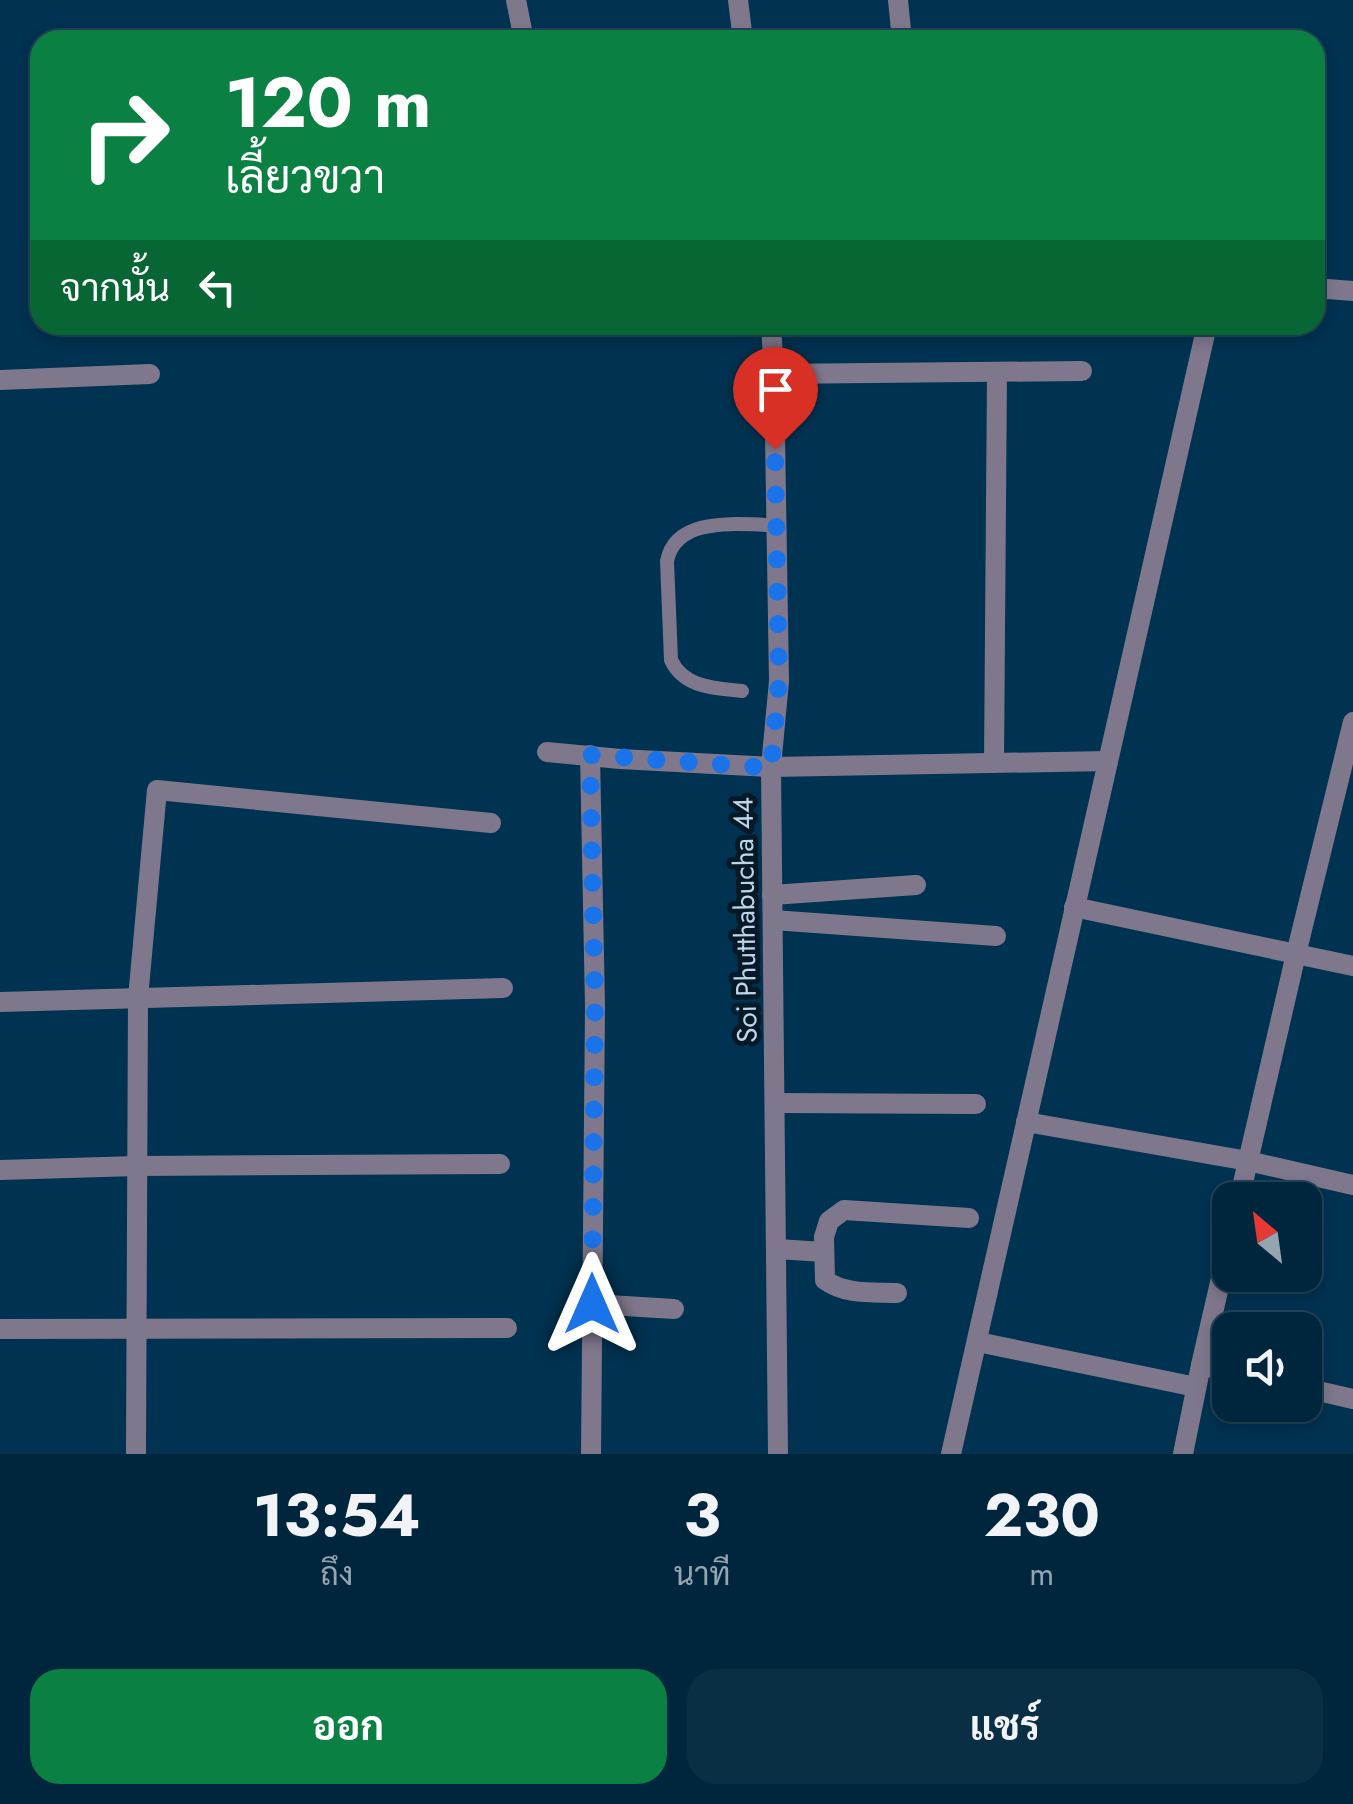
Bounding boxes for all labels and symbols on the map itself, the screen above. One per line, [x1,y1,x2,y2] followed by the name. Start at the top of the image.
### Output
[733,347,818,450] pin
[722,797,768,1043] street label: Soi Phutthabucha 44
[1212,1182,1322,1292] north arrow
[540,1252,644,1356] position arrow

